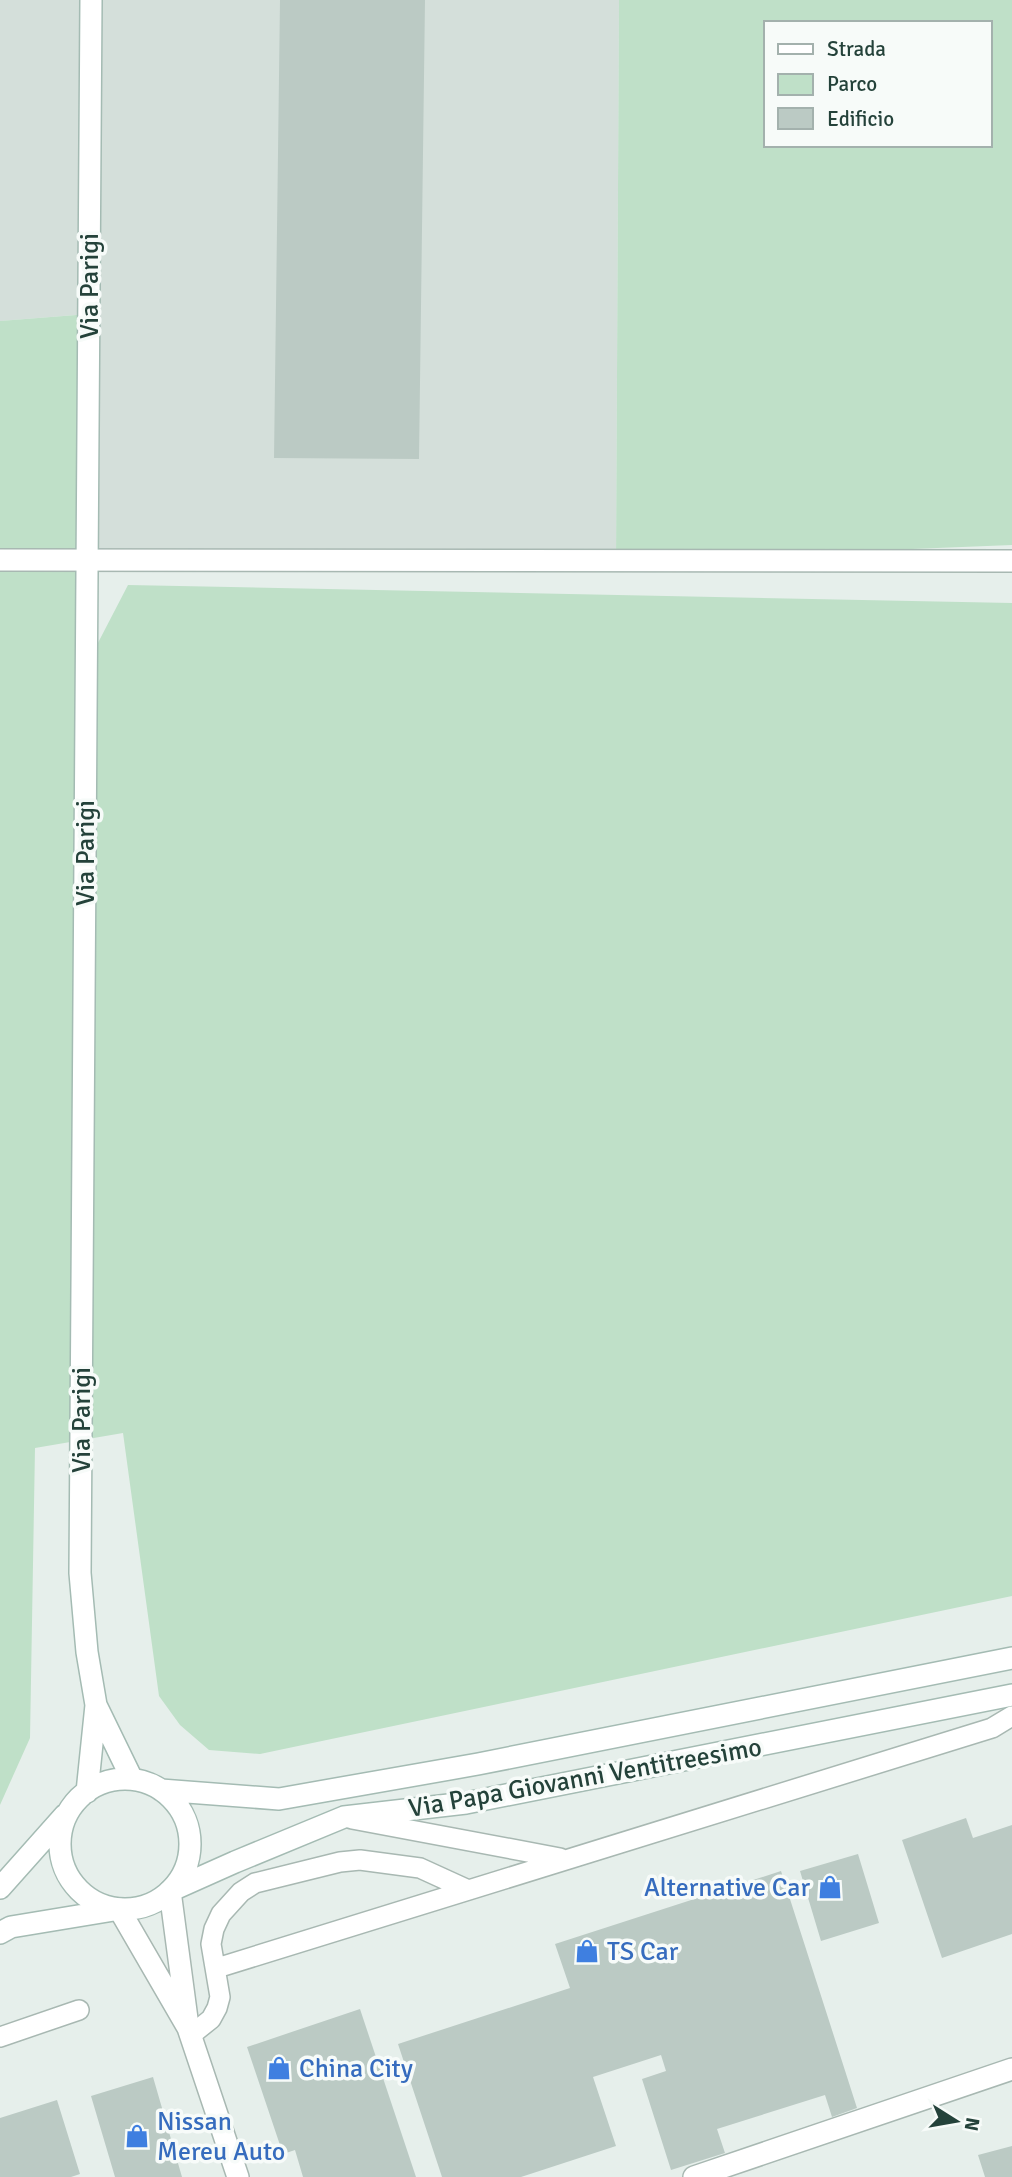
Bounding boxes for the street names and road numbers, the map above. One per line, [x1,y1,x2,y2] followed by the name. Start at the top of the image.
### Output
[74,233,106,339] street label: Via Parigi
[70,800,102,906] street label: Via Parigi
[66,1367,98,1473] street label: Via Parigi
[406,1731,764,1825] street label: Via Papa Giovanni Ventitreesimo

